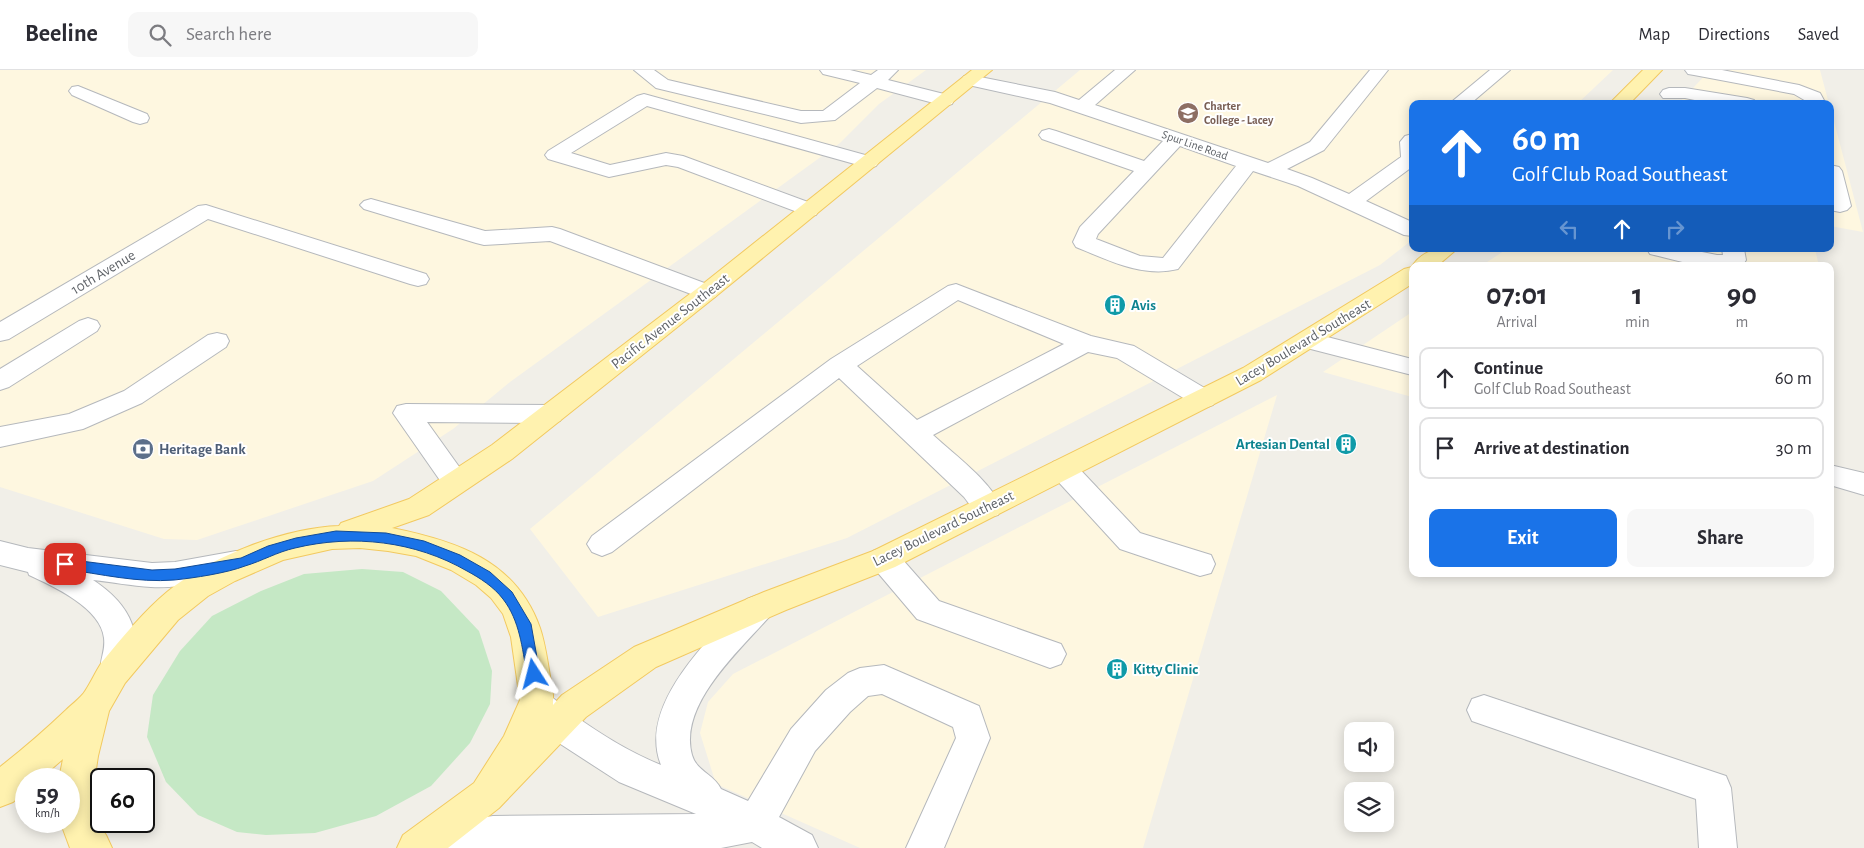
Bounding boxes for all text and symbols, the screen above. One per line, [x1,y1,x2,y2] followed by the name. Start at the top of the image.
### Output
[128,12,478,57] search box
[146,21,174,49] icon: search
[25,22,98,46] text: Beeline
[186,25,272,44] text: Search here
[1639,26,1670,44] text: Map
[1698,26,1770,44] text: Directions
[1798,26,1839,44] text: Saved
[1204,100,1274,127] place label: Charter College - Lacey
[1176,101,1200,125] school or university icon: Charter College - Lacey
[1429,120,1494,185] icon: ahead
[1512,122,1581,157] text: 60 m
[1160,128,1230,162] street label: Spur Line Road
[1512,163,1728,185] text: Golf Club Road Southeast
[1555,215,1583,243] icon: left
[1608,215,1636,243] icon: ahead
[1661,215,1689,243] icon: right
[69,247,138,297] street label: 10th Avenue
[609,271,732,372] street label: Pacific Avenue Southeast
[1486,280,1548,310] text: 07:01
[1632,280,1643,310] text: 1
[1727,280,1757,310] text: 90
[1103,293,1127,317] building icon: Avis
[1233,296,1374,389] street label: Lacey Boulevard Southeast
[1131,298,1156,313] place label: Avis
[1496,314,1538,330] text: Arrival
[1625,314,1650,330] text: min
[1735,314,1748,330] text: m
[1474,359,1543,378] text: Continue
[1431,364,1459,392] icon: ahead
[1775,369,1812,388] text: 60 m
[1474,381,1631,397] text: Golf Club Road Southeast
[1334,432,1358,456] building icon: Artesian Dental
[1431,434,1459,462] icon: arrive
[131,437,155,461] bank icon: Heritage Bank
[1236,437,1330,452] place label: Artesian Dental
[1474,439,1630,458] text: Arrive at destination
[1776,439,1812,458] text: 30 m
[159,442,246,457] place label: Heritage Bank
[870,488,1016,569] street label: Lacey Boulevard Southeast
[1429,509,1617,567] button: Exit
[1627,509,1814,567] button: Share
[44,543,86,585] pin
[51,550,79,578] icon: arrive
[507,647,559,699] position arrow
[1105,657,1129,681] building icon: Kitty Clinic
[1133,662,1198,677] place label: Kitty Clinic
[1344,722,1394,832] map controls
[1344,722,1394,772] button: sound
[90,768,155,833] speed limit sign: 60
[36,782,59,807] text: 59
[1344,782,1394,832] button: layers
[35,807,60,819] text: km/h

